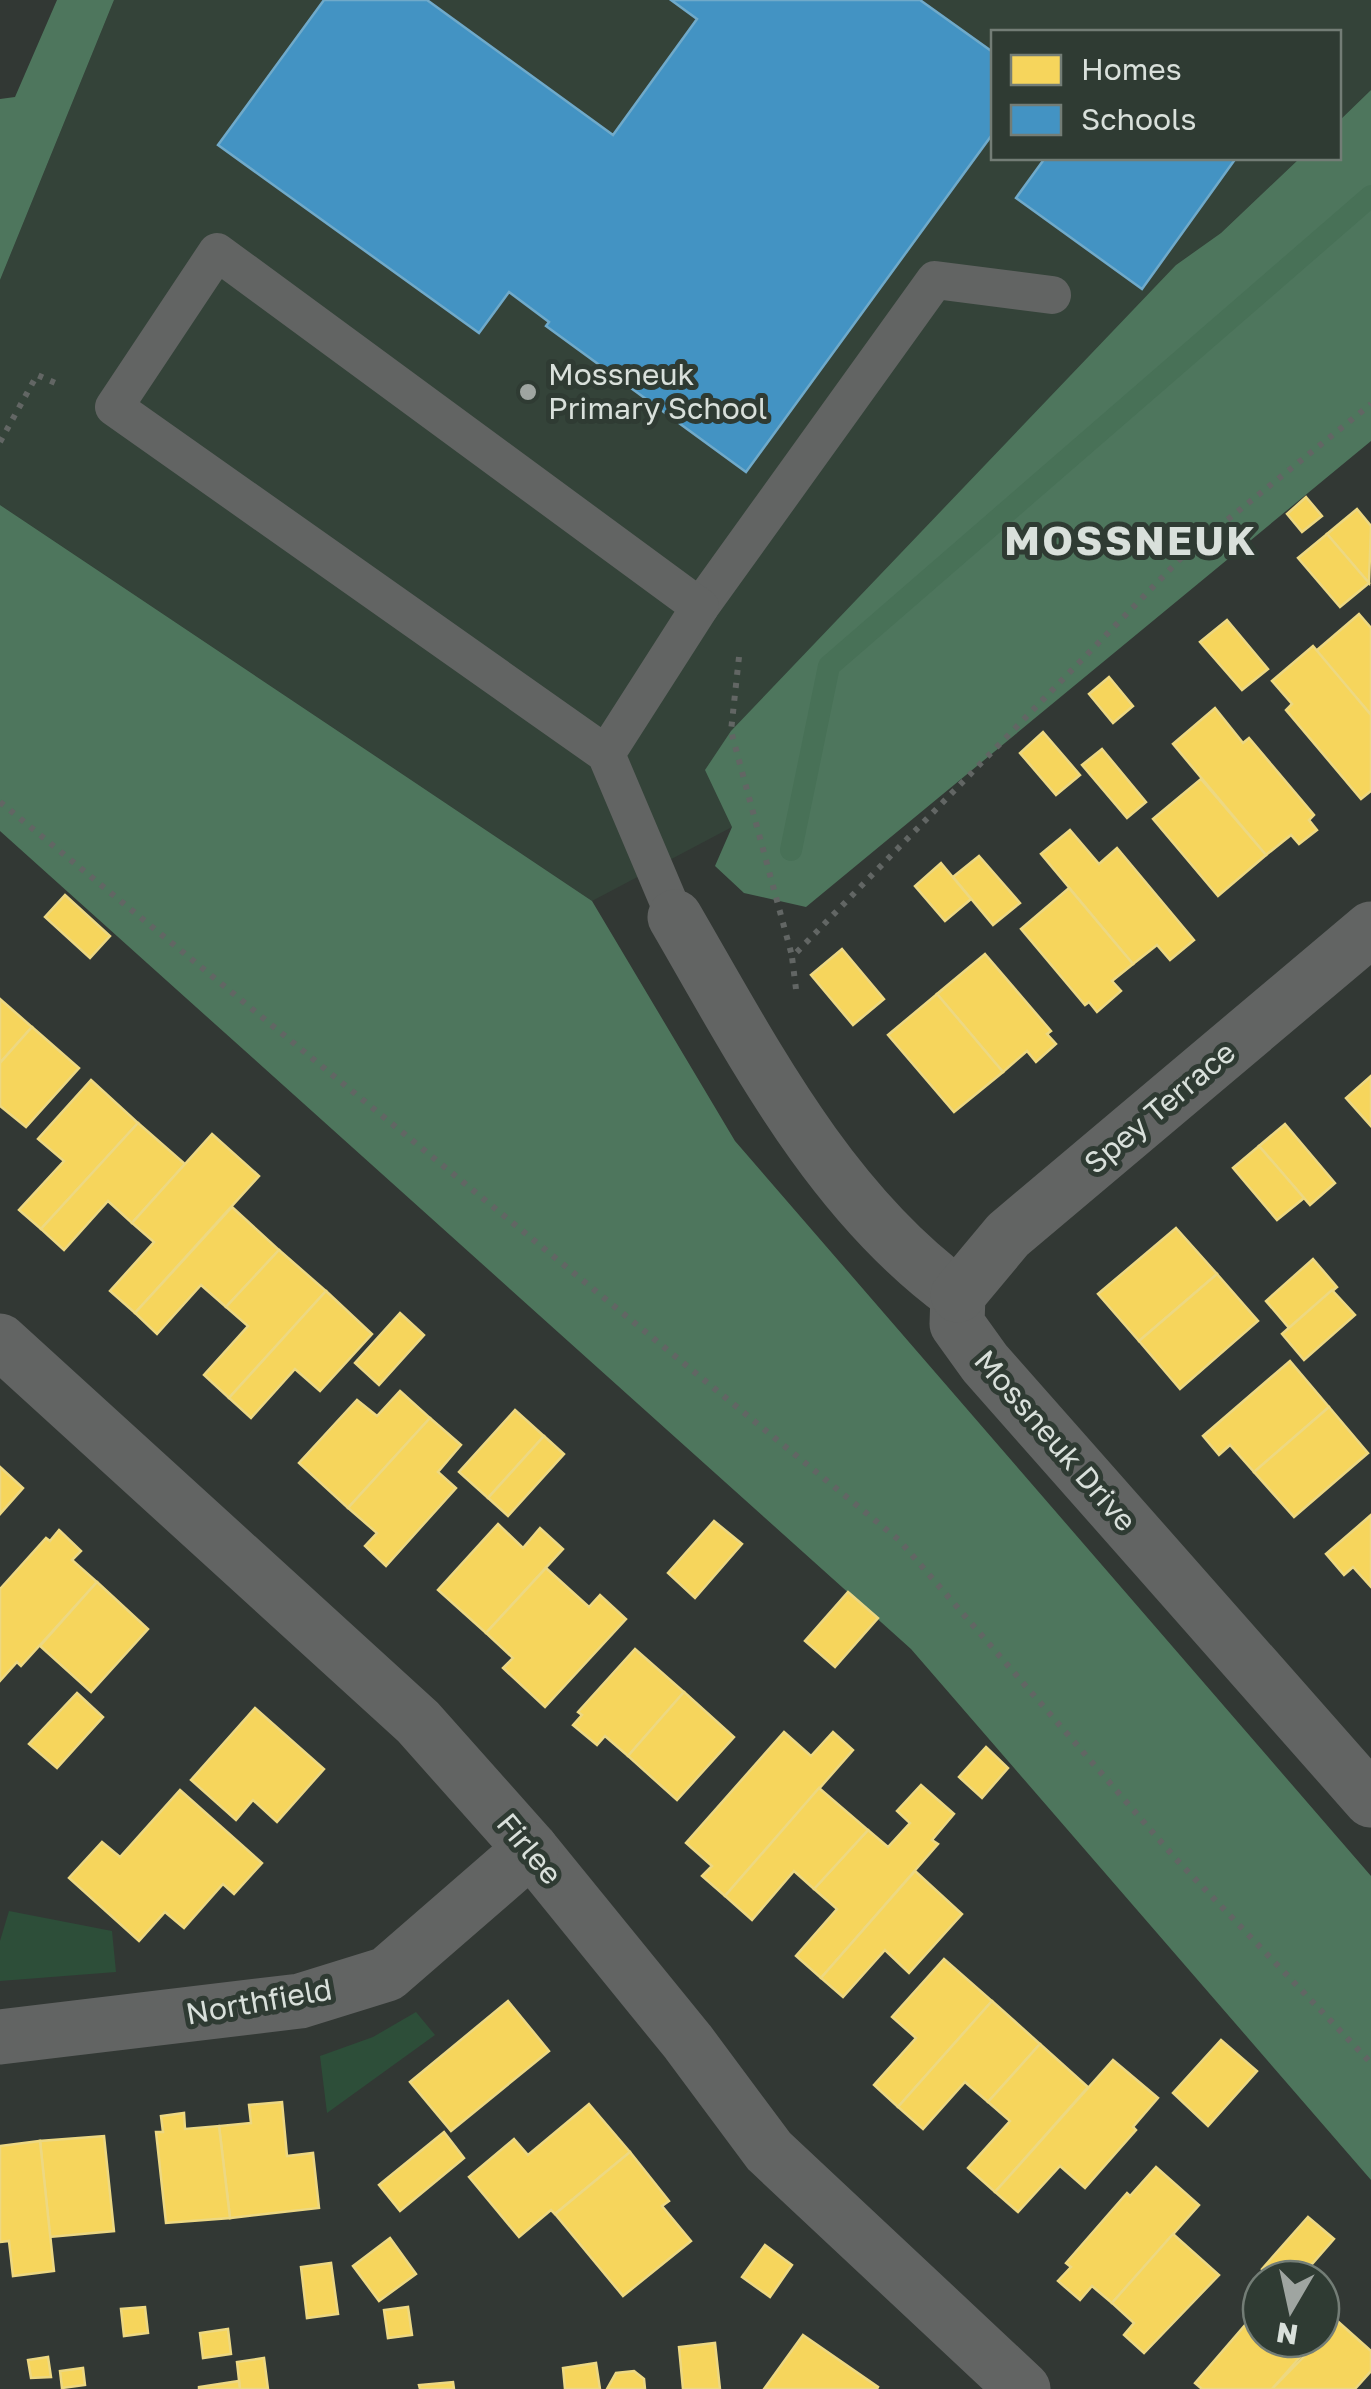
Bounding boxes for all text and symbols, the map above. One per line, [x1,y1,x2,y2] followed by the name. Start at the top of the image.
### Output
[991,30,1341,160] legend
[1081,51,1182,87] text: Homes
[1081,101,1197,137] text: Schools
[548,356,767,426] place label: Mossneuk Primary School
[517,381,539,403] marker: Mossneuk Primary School
[1004,516,1258,564] district label: MOSSNEUK
[1077,1034,1242,1181] street label: Spey Terrace
[967,1342,1144,1538] street label: Mossneuk Drive
[490,1805,570,1891] street label: Firlee
[183,1970,335,2032] street label: Northfield
[1241,2259,1341,2359] north arrow
[1274,2316,1300,2352] text: N

